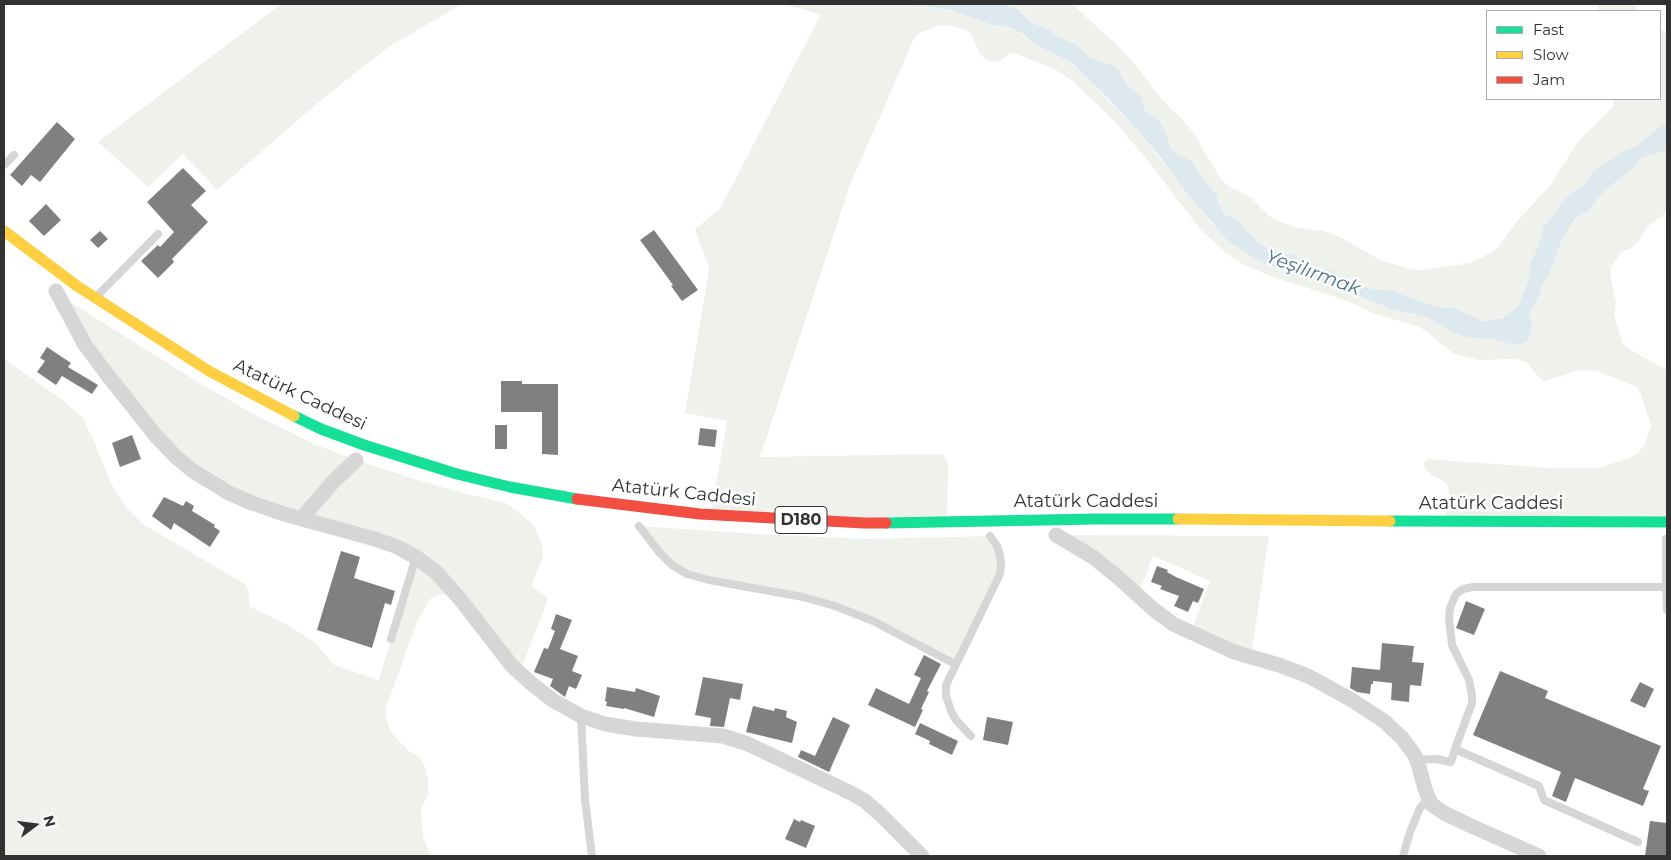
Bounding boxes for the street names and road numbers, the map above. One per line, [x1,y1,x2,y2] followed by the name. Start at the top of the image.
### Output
[230,355,370,435] street label: Atatürk Caddesi
[611,475,757,511] street label: Atatürk Caddesi
[1014,491,1158,513] street label: Atatürk Caddesi
[1419,493,1563,515] street label: Atatürk Caddesi
[775,506,827,534] road number: D180

